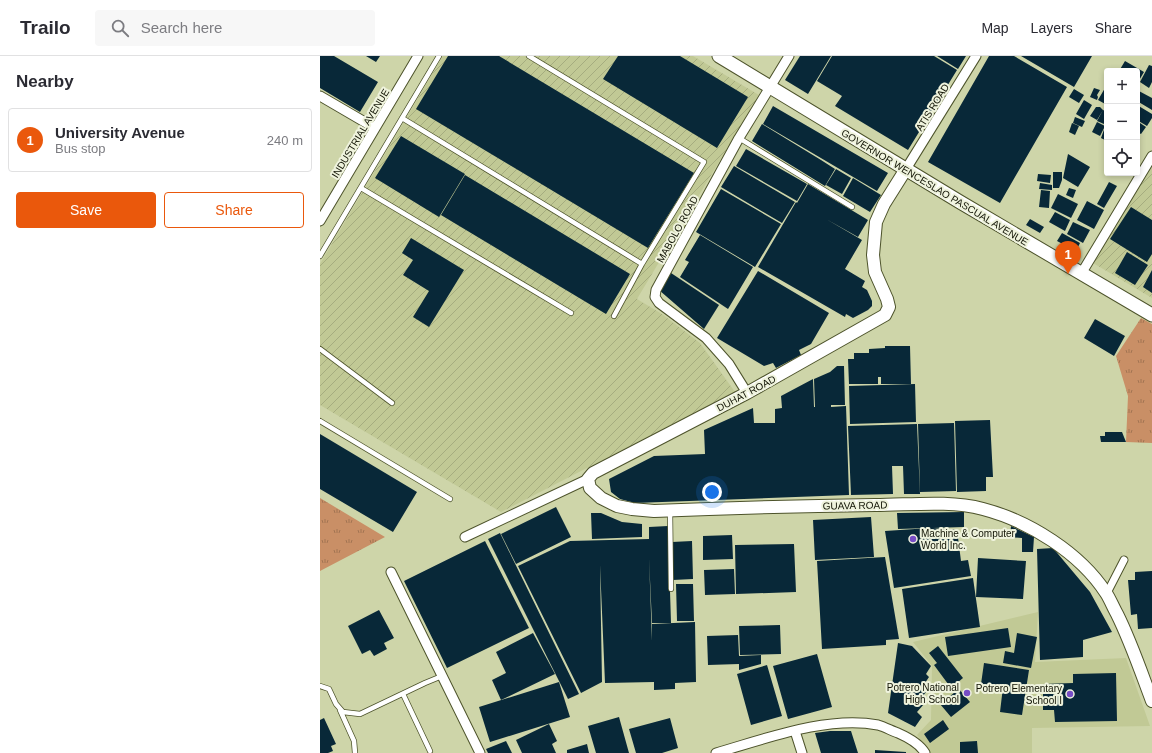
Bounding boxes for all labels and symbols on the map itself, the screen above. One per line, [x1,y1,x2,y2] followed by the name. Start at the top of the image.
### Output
[914,82,951,133] street label: ATIS ROAD
[330,87,391,180] street label: INDUSTRIAL AVENUE
[839,127,1030,248] street label: GOVERNOR WENCESLAO PASCUAL AVENUE
[655,194,700,264] street label: MABOLO ROAD
[1055,241,1081,274] pin: 1
[715,373,778,414] street label: DUHAT ROAD
[702,482,722,502] your location
[823,499,887,512] street label: GUAVA ROAD
[921,528,1016,551] place label: Machine & Computer World Inc.
[908,534,918,544] marker: Machine & Computer World Inc.
[887,682,959,705] place label: Potrero National High School
[976,683,1062,706] place label: Potrero Elementary School I
[962,688,972,698] marker: Potrero National High School
[1065,689,1075,699] marker: Potrero Elementary School I

